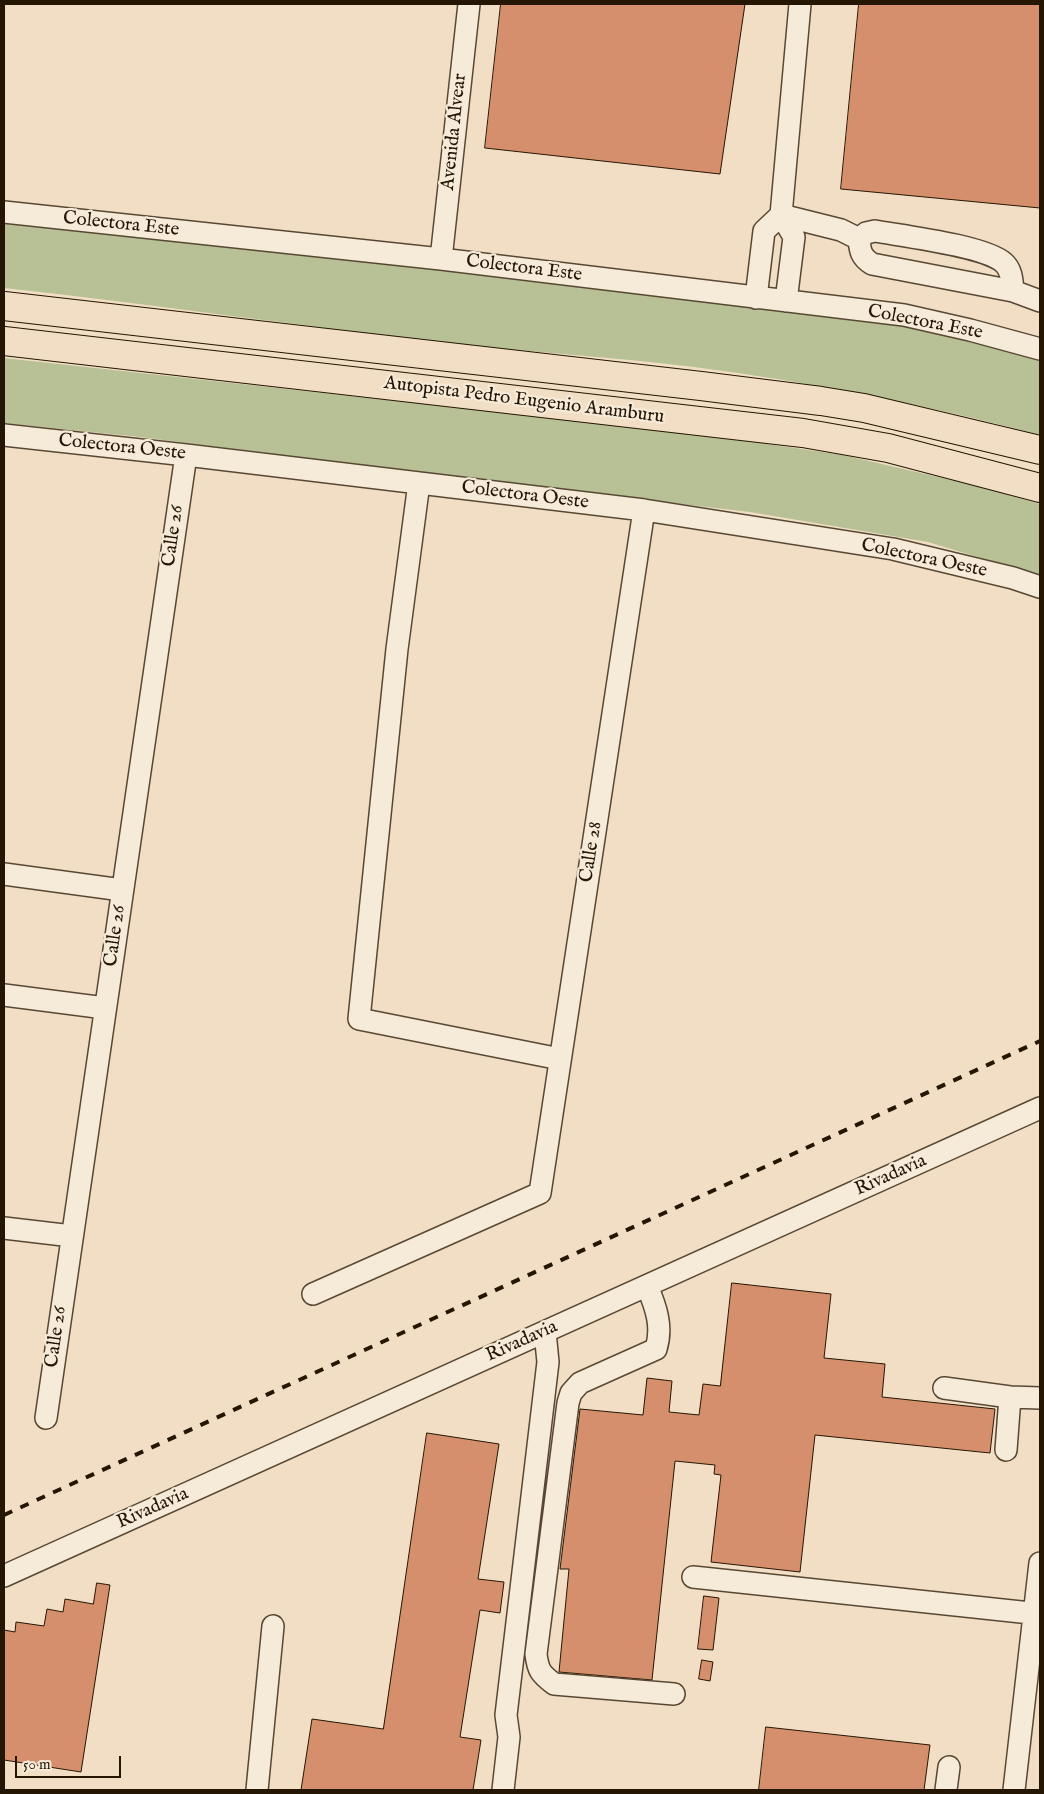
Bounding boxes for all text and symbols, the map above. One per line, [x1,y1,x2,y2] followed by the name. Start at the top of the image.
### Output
[438,73,472,191] street label: Avenida Alvear
[62,208,180,242] street label: Colectora Este
[465,251,583,287] street label: Colectora Este
[865,301,985,345] street label: Colectora Este
[383,372,665,430] street label: Autopista Pedro Eugenio Aramburu
[57,430,187,466] street label: Colectora Oeste
[460,477,590,515] street label: Colectora Oeste
[158,504,190,568] street label: Calle 26
[859,535,989,583] street label: Colectora Oeste
[576,820,608,884] street label: Calle 28
[100,904,132,968] street label: Calle 26
[852,1150,930,1202] street label: Rivadavia
[41,1305,73,1369] street label: Calle 26
[483,1316,561,1368] street label: Rivadavia
[114,1483,192,1535] street label: Rivadavia
[18,1746,124,1778] scale bar
[23,1755,51,1774] text: 50 m

